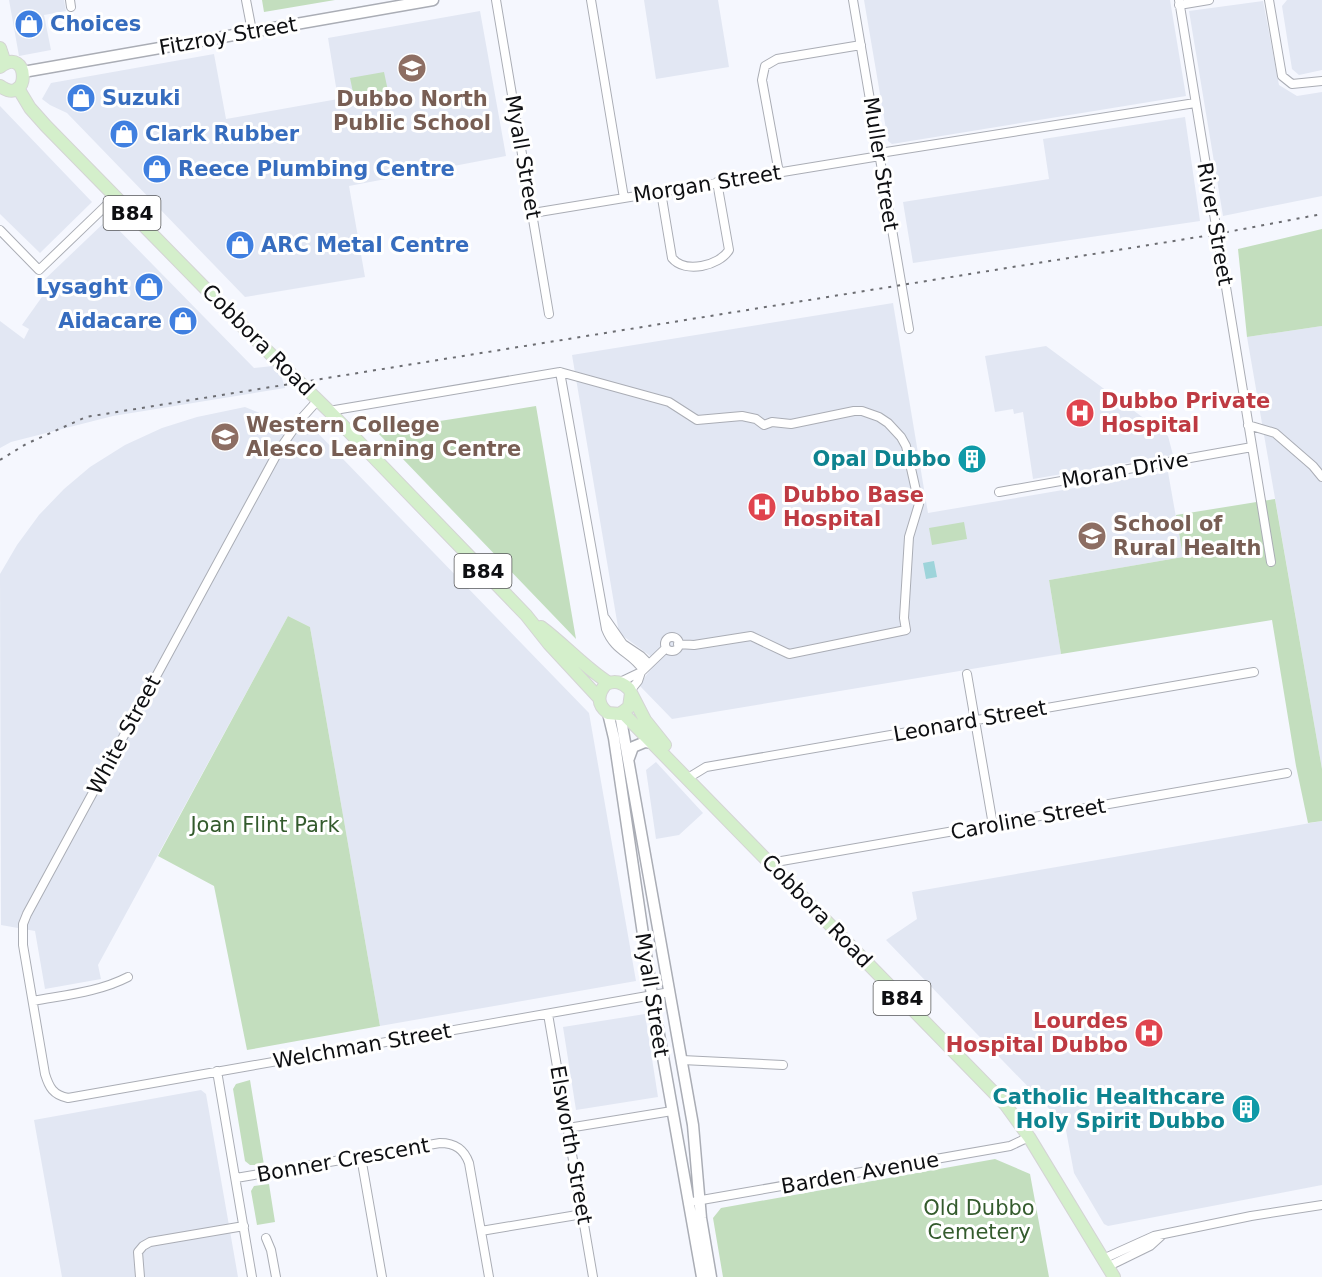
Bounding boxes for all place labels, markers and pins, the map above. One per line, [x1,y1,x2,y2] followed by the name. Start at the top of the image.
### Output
[13,8,45,40] shop icon: Choices
[50,12,141,36] place label: Choices
[396,52,428,84] school or university icon: Dubbo North Public School
[65,82,97,114] shop icon: Suzuki
[102,86,180,110] place label: Suzuki
[333,87,491,135] place label: Dubbo North Public School
[108,118,140,150] shop icon: Clark Rubber
[145,122,300,146] place label: Clark Rubber
[141,153,173,185] shop icon: Reece Plumbing Centre
[178,157,455,181] place label: Reece Plumbing Centre
[224,229,256,261] shop icon: ARC Metal Centre
[261,233,469,257] place label: ARC Metal Centre
[133,271,165,303] shop icon: Lysaght
[36,275,128,299] place label: Lysaght
[167,305,199,337] shop icon: Aidacare
[58,309,162,333] place label: Aidacare
[1101,389,1270,437] place label: Dubbo Private Hospital
[1064,397,1096,429] hospital icon: Dubbo Private Hospital
[246,413,521,461] place label: Western College Alesco Learning Centre
[209,421,241,453] school or university icon: Western College Alesco Learning Centre
[956,443,988,475] building icon: Opal Dubbo
[813,447,951,471] place label: Opal Dubbo
[783,483,924,531] place label: Dubbo Base Hospital
[746,491,778,523] hospital icon: Dubbo Base Hospital
[1113,512,1261,560] place label: School of Rural Health
[1076,520,1108,552] school or university icon: School of Rural Health
[946,1009,1128,1057] place label: Lourdes Hospital Dubbo
[1133,1017,1165,1049] hospital icon: Lourdes Hospital Dubbo
[992,1085,1225,1133] place label: Catholic Healthcare Holy Spirit Dubbo
[1230,1093,1262,1125] building icon: Catholic Healthcare Holy Spirit Dubbo

